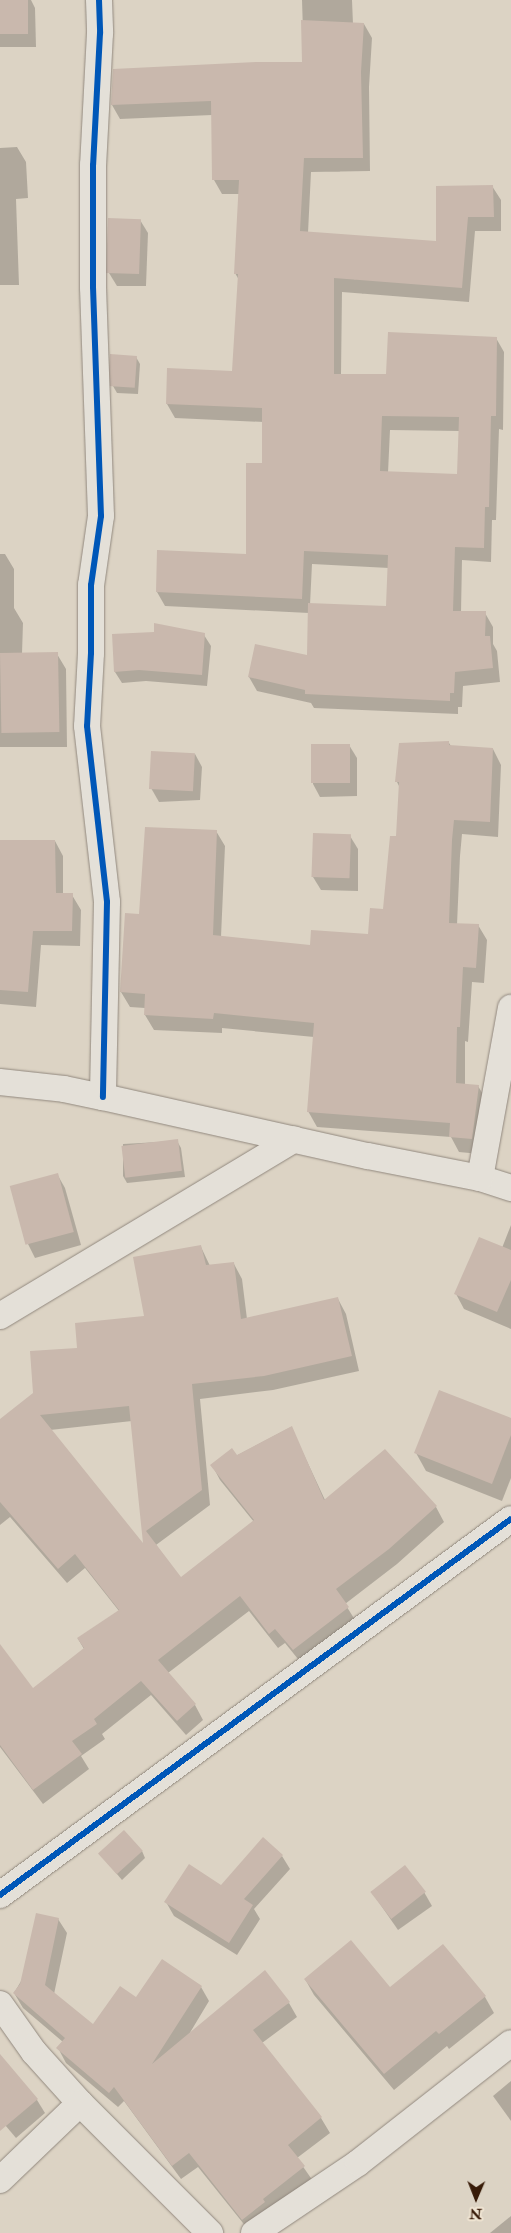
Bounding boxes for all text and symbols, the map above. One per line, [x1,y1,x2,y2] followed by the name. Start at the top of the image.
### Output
[451,2173,501,2223] north arrow
[469,2205,482,2222] text: N

